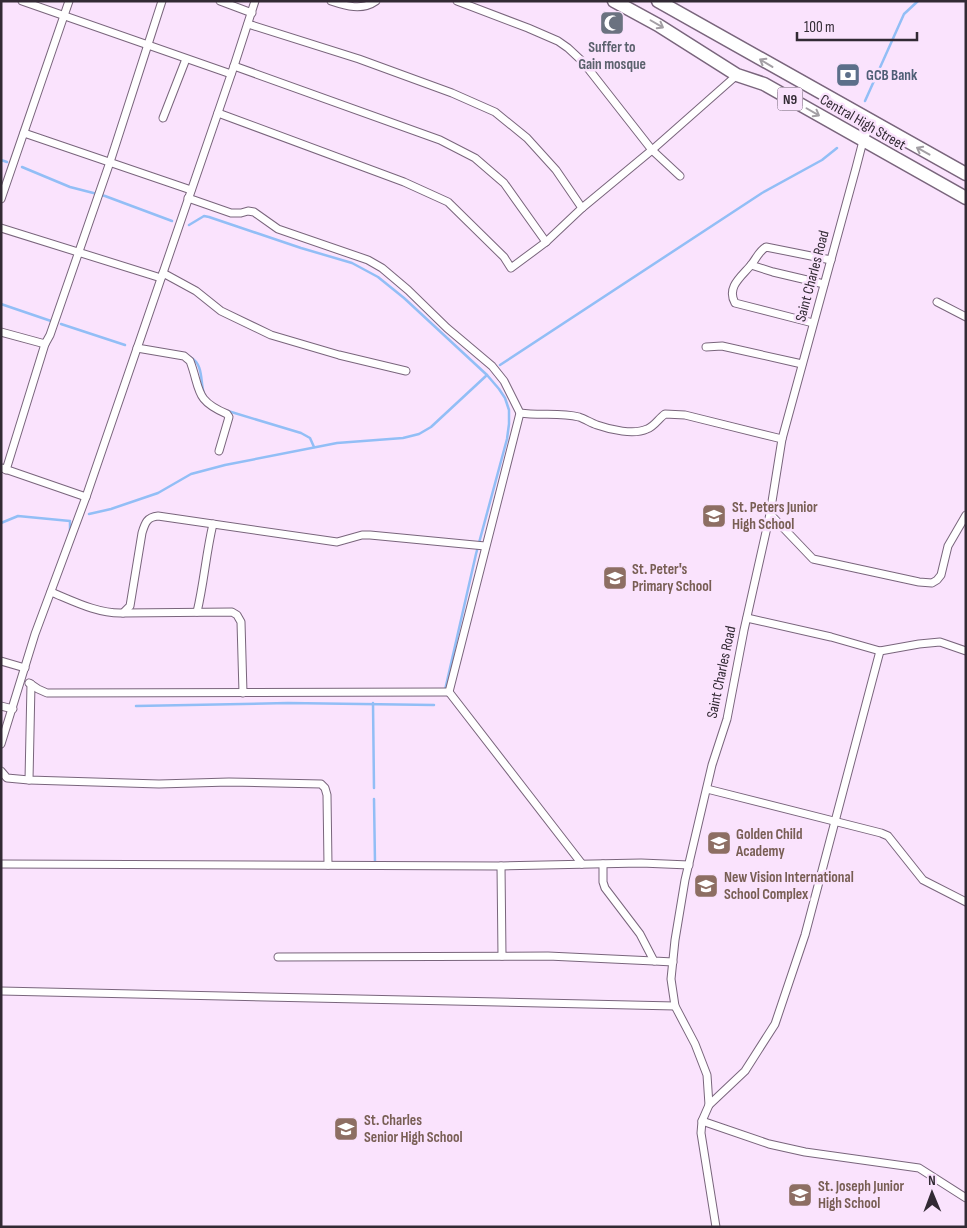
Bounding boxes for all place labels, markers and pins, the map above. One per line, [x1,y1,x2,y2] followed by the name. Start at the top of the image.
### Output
[599,10,625,36] mosque icon: Suffer to Gain mosque
[578,38,646,74] place label: Suffer to Gain mosque
[835,62,861,88] bank icon: GCB Bank
[866,66,918,85] place label: GCB Bank
[732,498,818,534] place label: St. Peters Junior High School
[701,503,727,529] school or university icon: St. Peters Junior High School
[632,560,712,596] place label: St. Peter's Primary School
[602,565,628,591] school or university icon: St. Peter's Primary School
[735,825,802,861] place label: Golden Child Academy
[706,830,732,856] school or university icon: Golden Child Academy
[724,868,854,904] place label: New Vision International School Complex
[693,873,719,899] school or university icon: New Vision International School Complex
[364,1111,463,1147] place label: St. Charles Senior High School
[333,1116,359,1142] school or university icon: St. Charles Senior High School
[818,1177,904,1213] place label: St. Joseph Junior High School
[787,1182,813,1208] school or university icon: St. Joseph Junior High School

